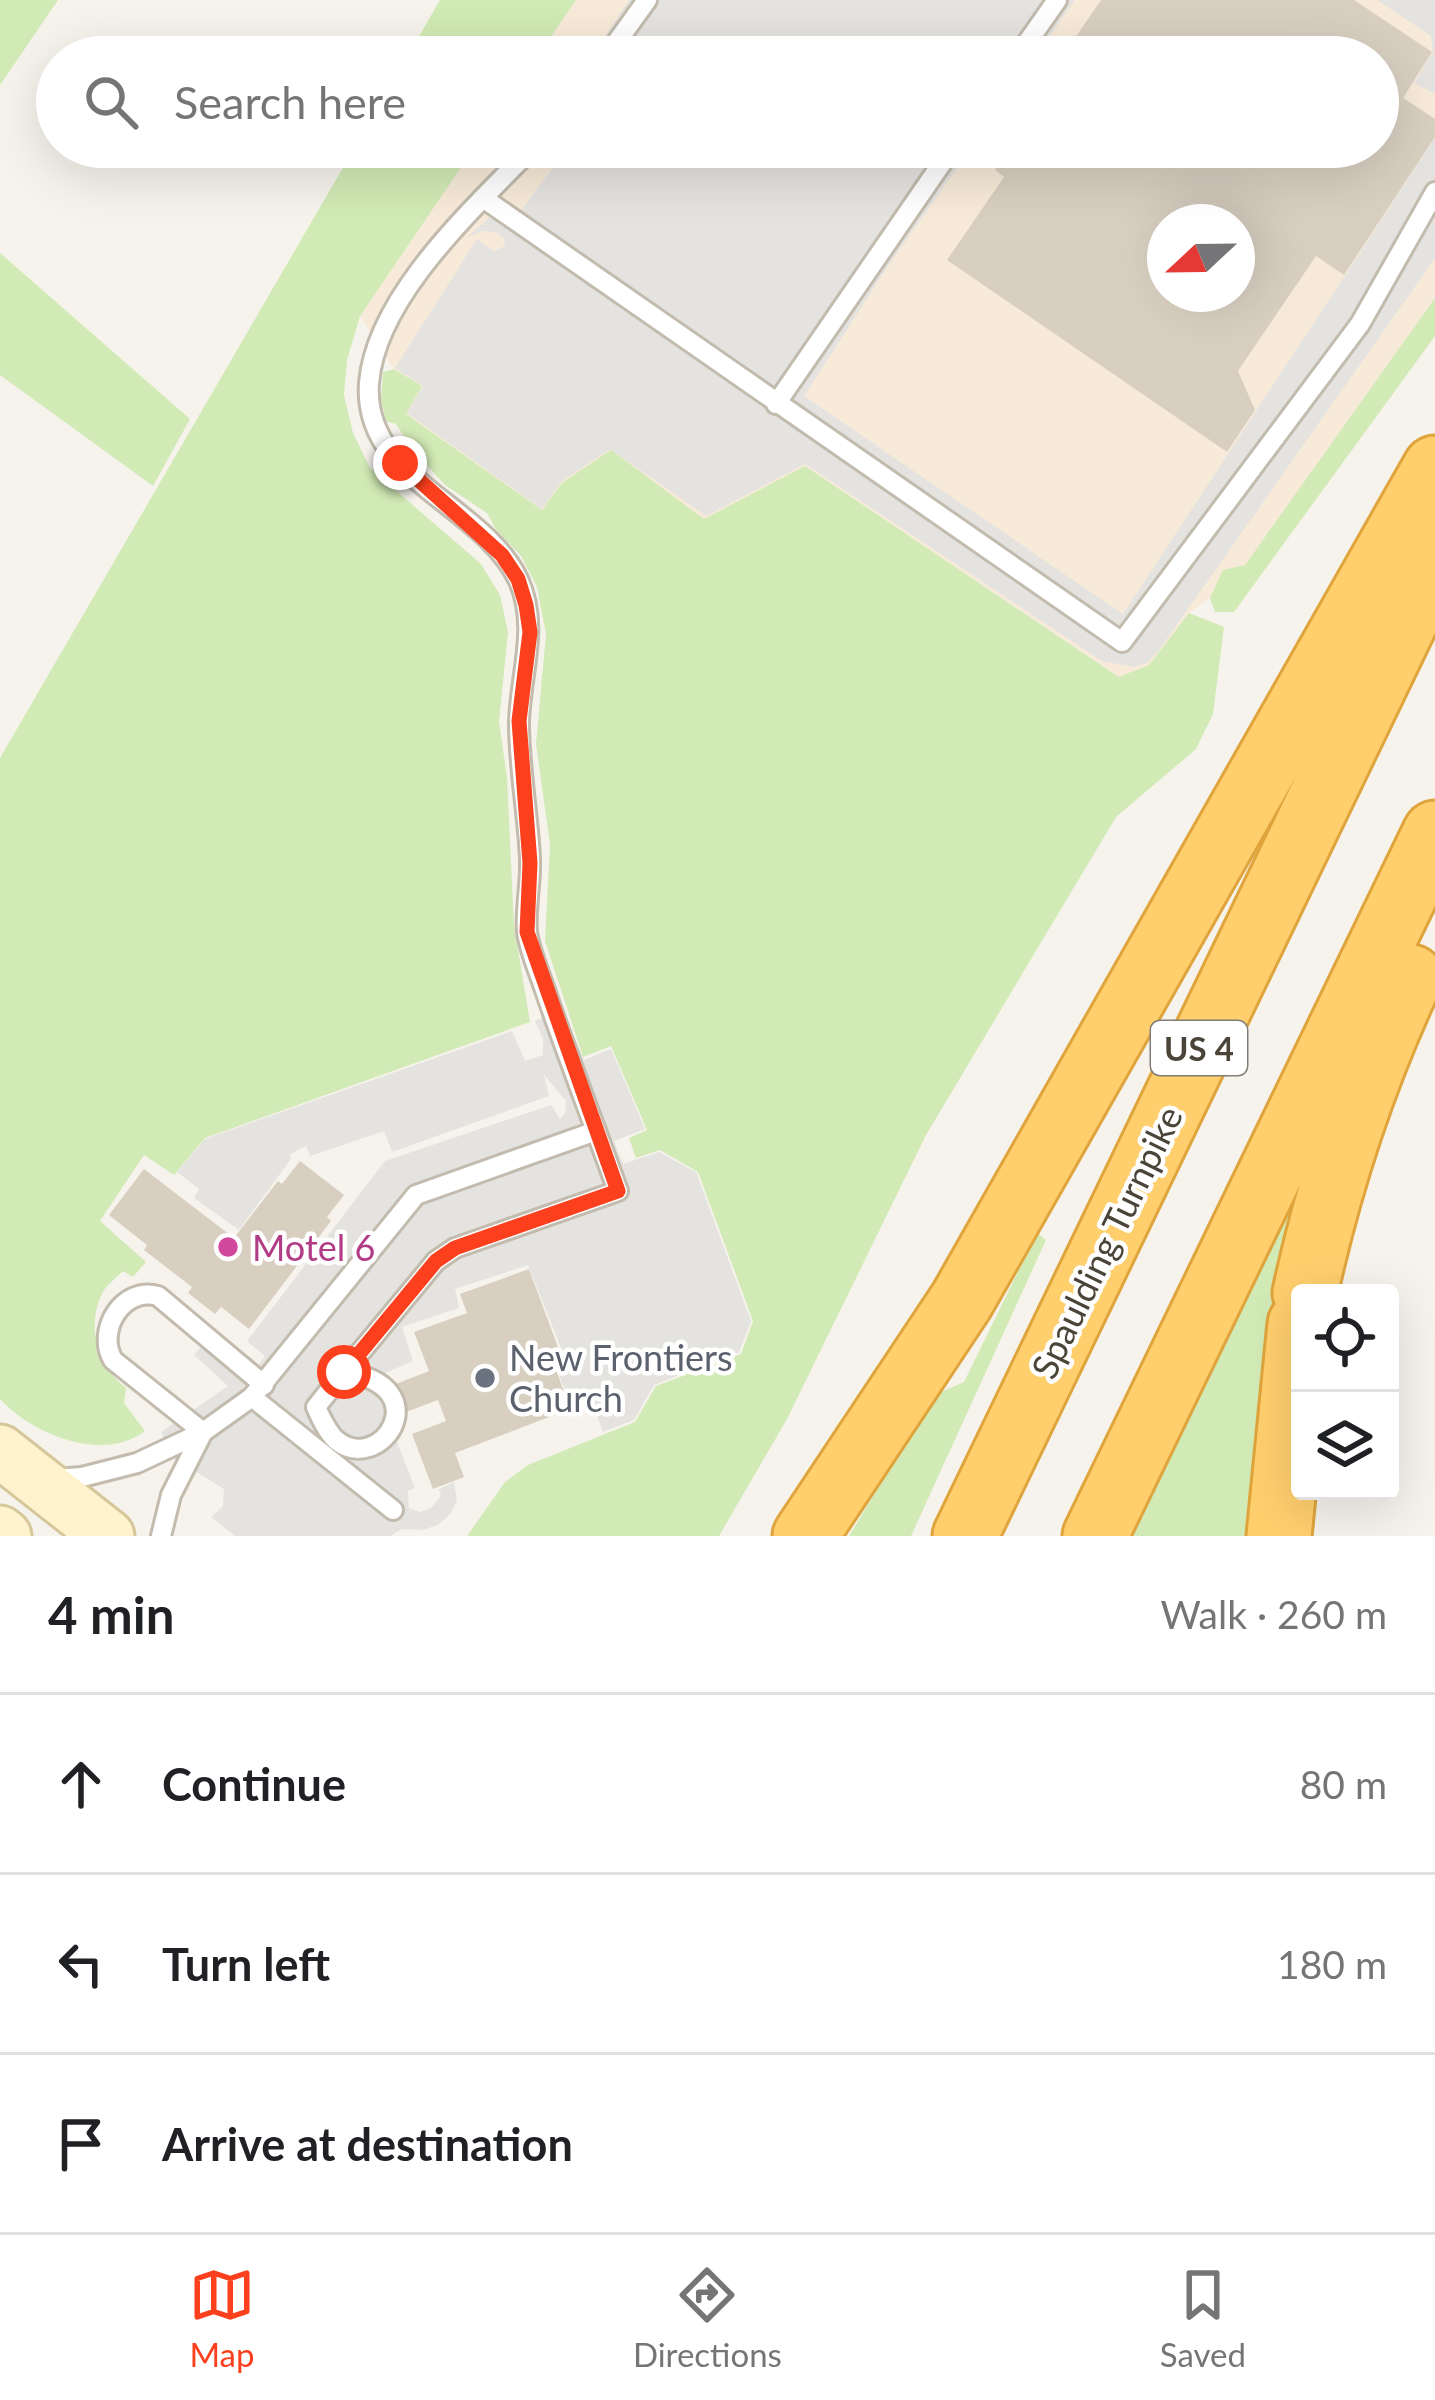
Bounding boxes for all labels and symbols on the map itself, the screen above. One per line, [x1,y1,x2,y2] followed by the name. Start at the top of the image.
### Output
[1147,204,1255,312] north arrow
[373,436,427,490] route end
[1151,1021,1247,1075] road number: US 4
[1021,1099,1191,1385] street label: Spaulding Turnpike
[252,1225,375,1269] place label: Motel 6
[215,1234,241,1260] marker: Motel 6
[509,1335,733,1420] place label: New Frontiers Church
[317,1345,371,1399] route start
[472,1365,498,1391] marker: New Frontiers Church

